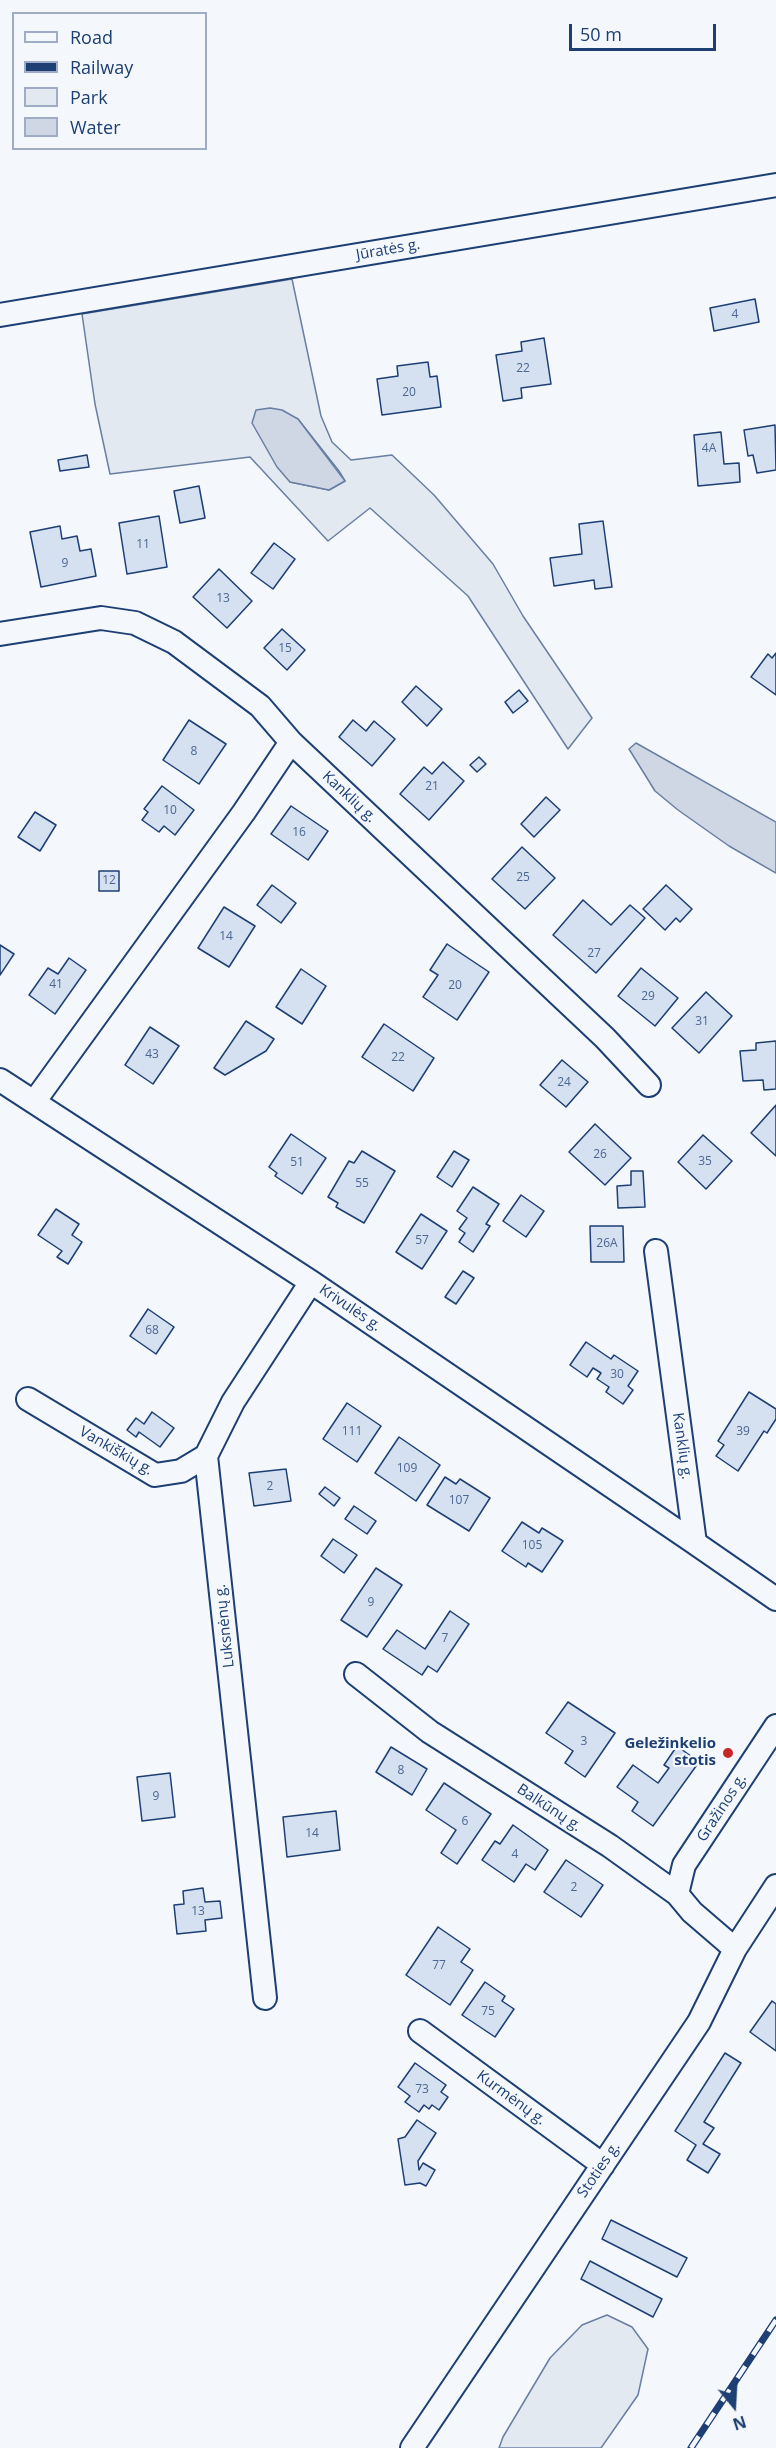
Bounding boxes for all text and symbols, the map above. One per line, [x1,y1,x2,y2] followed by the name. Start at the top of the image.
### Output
[12,12,207,150] legend
[572,12,719,50] scale bar
[580,22,622,46] text: 50 m
[70,25,113,49] text: Road
[70,55,133,79] text: Railway
[70,85,108,109] text: Park
[70,115,121,139] text: Water
[355,236,421,264] street label: Jūratės g.
[732,308,738,322] house number: 4
[516,362,530,376] house number: 22
[402,386,416,400] house number: 20
[702,442,716,456] house number: 4A
[136,538,150,552] house number: 11
[62,557,68,571] house number: 9
[216,592,230,606] house number: 13
[278,642,292,656] house number: 15
[191,745,197,759] house number: 8
[318,767,380,827] street label: Kanklių g.
[425,780,439,794] house number: 21
[163,804,177,818] house number: 10
[292,826,306,840] house number: 16
[516,871,530,885] house number: 25
[102,874,116,888] house number: 12
[219,930,233,944] house number: 14
[587,947,601,961] house number: 27
[49,978,63,992] house number: 41
[448,979,462,993] house number: 20
[641,990,655,1004] house number: 29
[695,1015,709,1029] house number: 31
[145,1048,159,1062] house number: 43
[391,1051,405,1065] house number: 22
[557,1076,571,1090] house number: 24
[593,1148,607,1162] house number: 26
[698,1155,712,1169] house number: 35
[290,1156,304,1170] house number: 51
[355,1177,369,1191] house number: 55
[415,1234,429,1248] house number: 57
[596,1237,618,1251] house number: 26A
[315,1281,385,1335] street label: Krivulės g.
[145,1324,159,1338] house number: 68
[610,1368,624,1382] house number: 30
[668,1411,696,1481] street label: Kanklių g.
[76,1423,156,1479] street label: Vankiškių g.
[342,1425,362,1439] house number: 111
[736,1425,750,1439] house number: 39
[397,1462,417,1476] house number: 109
[267,1480,273,1494] house number: 2
[449,1494,469,1508] house number: 107
[522,1539,542,1553] house number: 105
[212,1583,238,1669] street label: Luksnėnų g.
[368,1596,374,1610] house number: 9
[442,1632,448,1646] house number: 7
[581,1735,587,1749] house number: 3
[624,1735,716,1770] place label: Geležinkelio stotis
[721,1746,735,1760] marker: Geležinkelio stotis
[398,1764,404,1778] house number: 8
[693,1771,751,1845] street label: Gražinos g.
[513,1780,585,1836] street label: Balkūnų g.
[153,1790,159,1804] house number: 9
[462,1815,468,1829] house number: 6
[305,1827,319,1841] house number: 14
[512,1848,518,1862] house number: 4
[571,1881,577,1895] house number: 2
[191,1905,205,1919] house number: 13
[432,1959,446,1973] house number: 77
[481,2005,495,2019] house number: 75
[473,2067,549,2129] street label: Kurmėnų g.
[415,2083,429,2097] house number: 73
[574,2139,624,2201] street label: Stoties g.
[704,2376,764,2436] north arrow
[730,2411,749,2436] text: N

